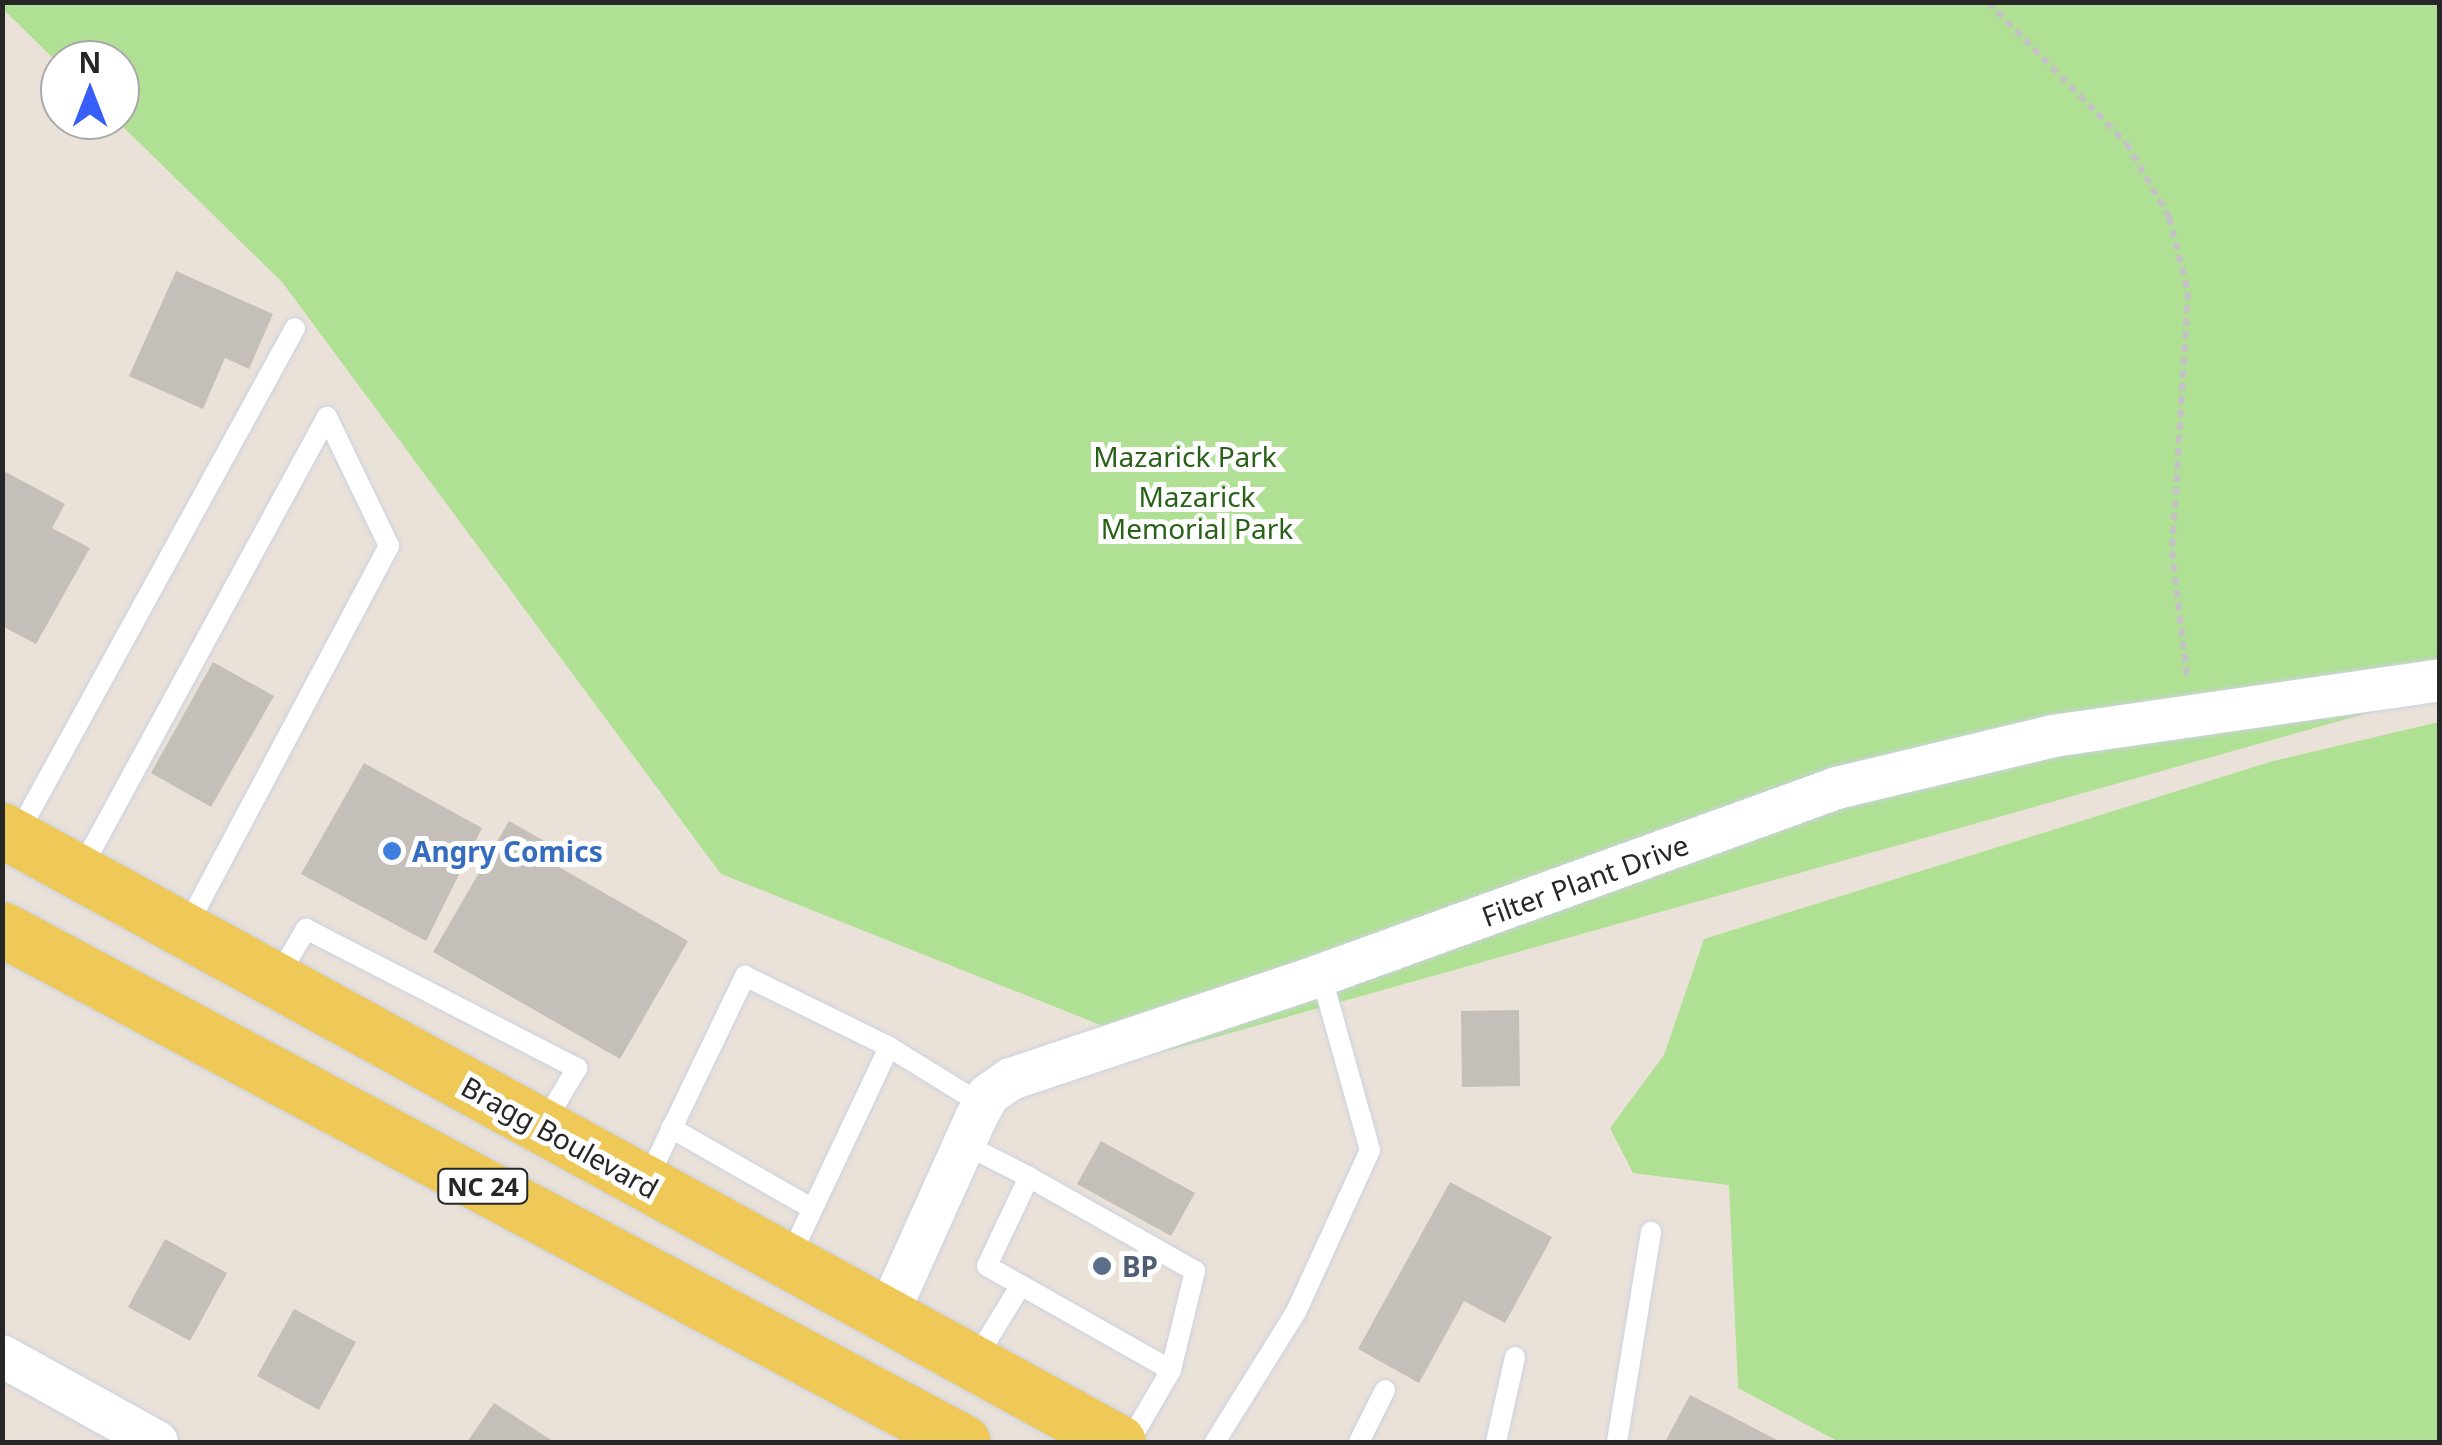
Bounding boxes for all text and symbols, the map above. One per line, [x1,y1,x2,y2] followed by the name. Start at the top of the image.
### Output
[40,40,140,140] north arrow
[79,43,101,81] text: N
[1093,439,1277,473] park label: Mazarick Park
[1101,479,1293,545] park label: Mazarick Memorial Park
[1477,827,1693,933] street label: Filter Plant Drive
[412,834,603,868] place label: Angry Comics
[381,840,403,862] marker: Angry Comics
[456,1069,664,1205] street label: Bragg Boulevard
[436,1166,530,1206] road number: NC 24
[1122,1249,1158,1283] place label: BP
[1091,1255,1113,1277] marker: BP

